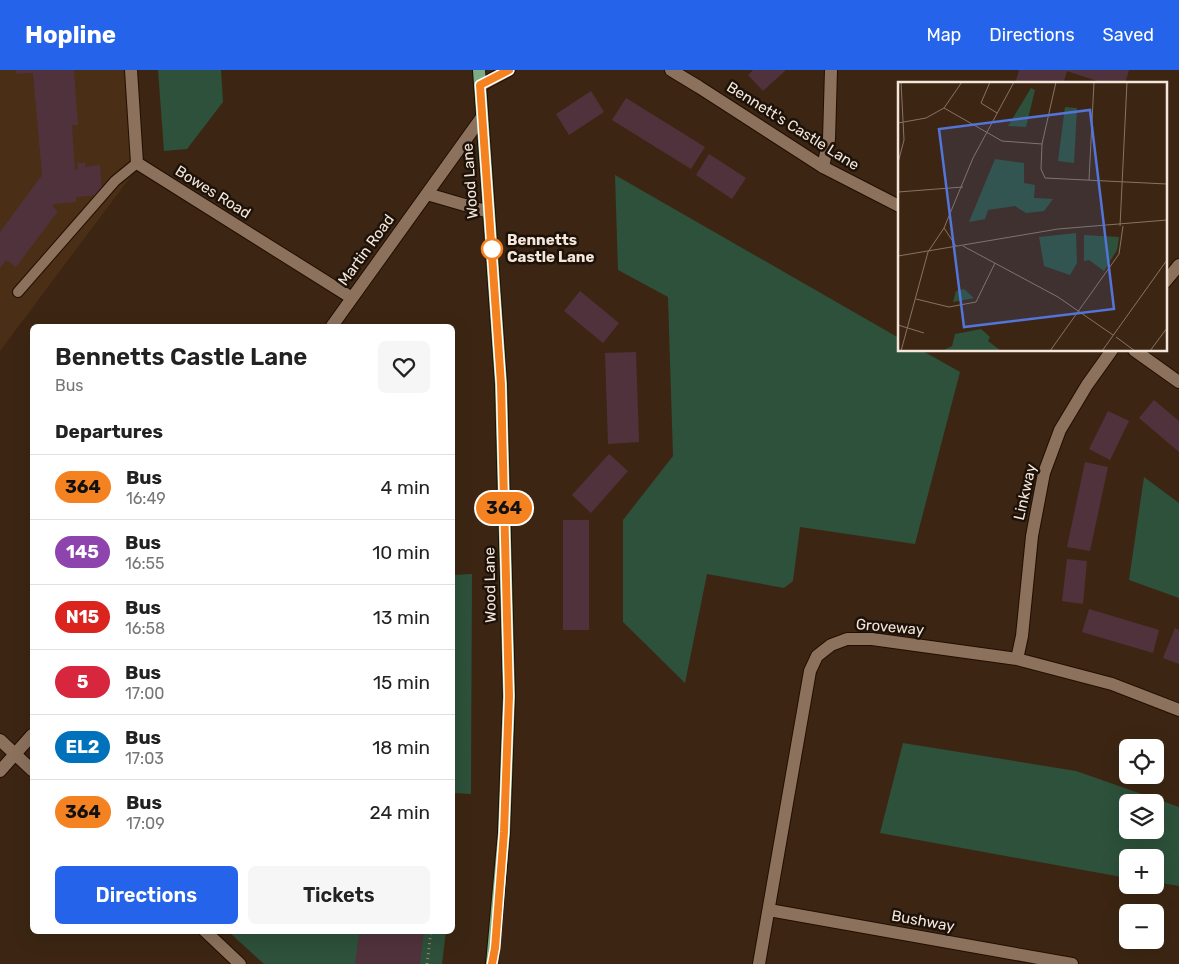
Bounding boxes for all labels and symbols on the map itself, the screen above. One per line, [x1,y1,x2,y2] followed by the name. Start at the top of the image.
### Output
[723,78,863,174] street label: Bennett's Castle Lane
[898,82,1166,351] inset map
[458,143,482,219] street label: Wood Lane
[172,162,254,222] street label: Bowes Road
[334,211,398,289] street label: Martin Road
[507,231,594,266] place label: Bennetts Castle Lane
[481,238,503,260] marker: Bennetts Castle Lane
[1010,462,1040,522] street label: Linkway
[475,492,533,524] line badge: 364
[480,547,500,623] street label: Wood Lane
[855,615,925,639] street label: Groveway
[890,907,956,935] street label: Bushway

